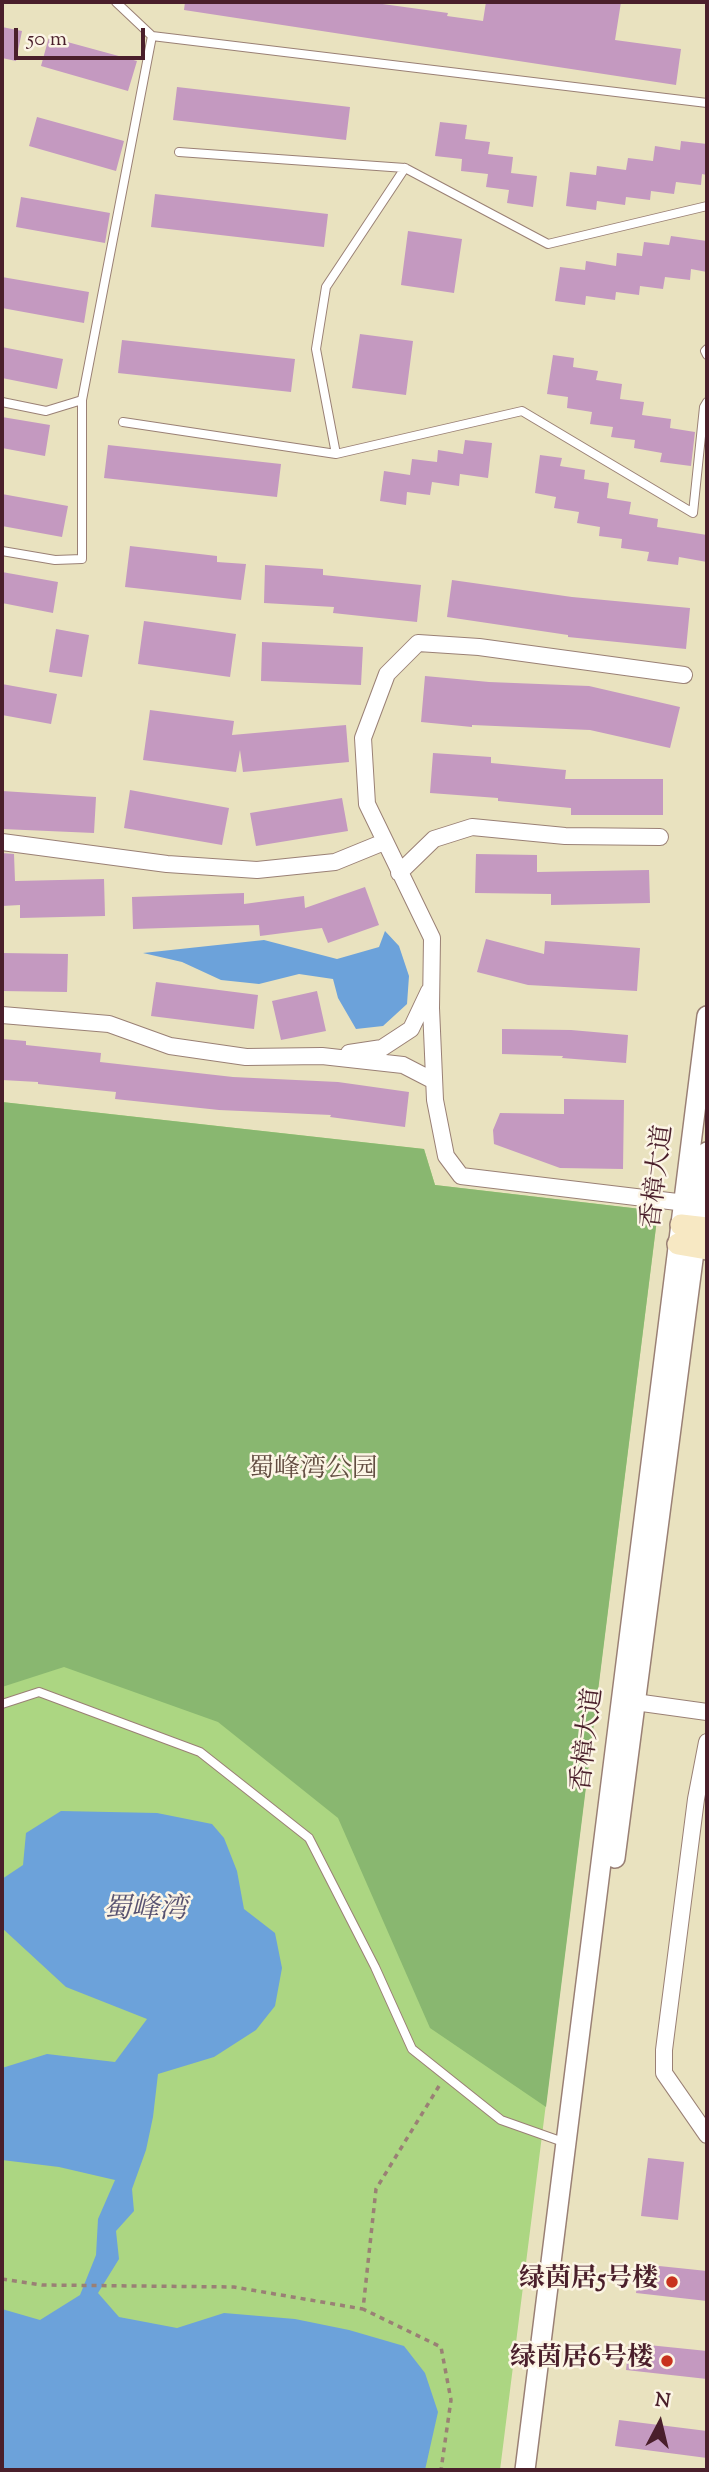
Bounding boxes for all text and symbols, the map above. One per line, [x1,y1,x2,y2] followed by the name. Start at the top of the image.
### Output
[18,14,149,58] scale bar
[27,25,67,55] text: 50 m
[638,1123,682,1231] street label: 香樟大道
[248,1456,378,1488] park label: 蜀峰湾公园
[568,1686,612,1794] street label: 香樟大道
[103,1895,187,1929] water label: 蜀峰湾
[519,2266,658,2298] place label: 绿茵居5号楼
[664,2274,680,2290] marker: 绿茵居5号楼
[510,2345,653,2377] place label: 绿茵居6号楼
[659,2353,675,2369] marker: 绿茵居6号楼
[653,2387,672,2416] text: N
[625,2388,695,2458] north arrow

